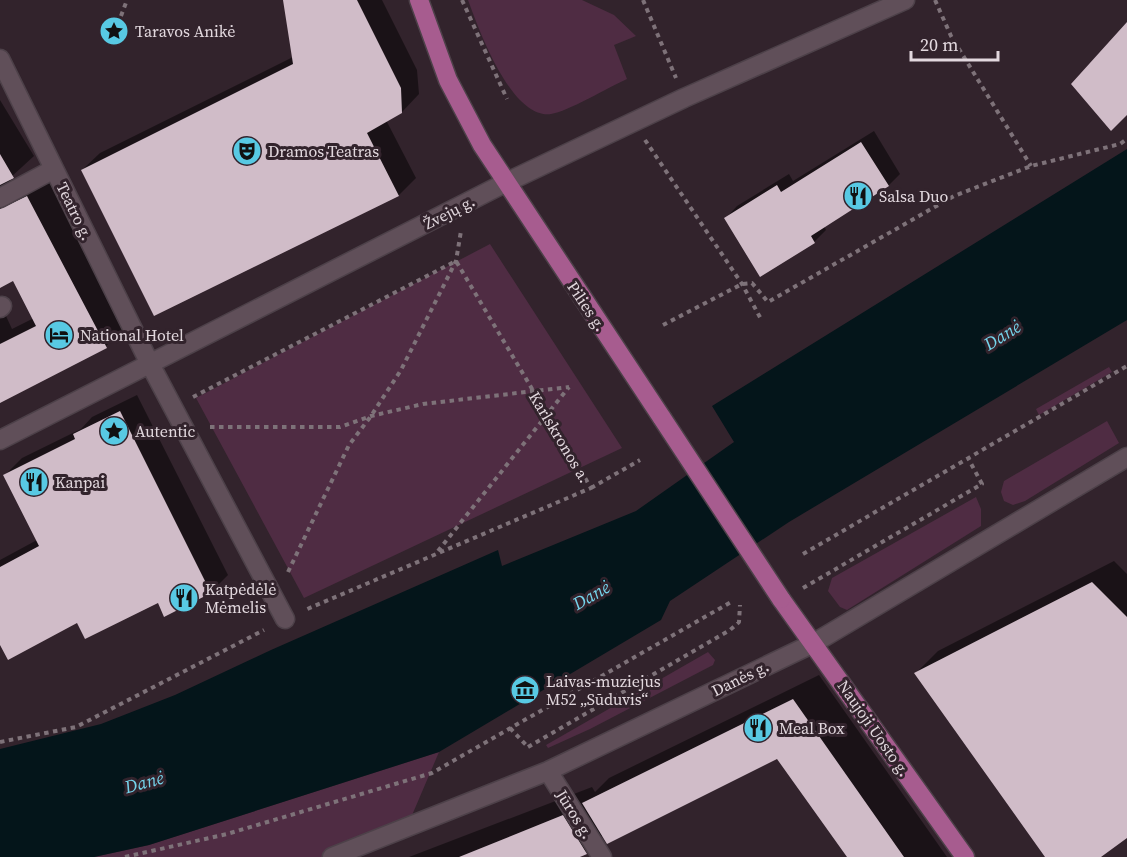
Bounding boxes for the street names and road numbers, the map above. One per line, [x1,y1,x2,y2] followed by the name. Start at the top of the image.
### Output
[51,178,99,244] street label: Teatro g.
[420,190,478,234] street label: Žvejų g.
[562,277,612,335] street label: Pilies g.
[524,387,596,487] street label: Karlskronos a.
[708,655,772,701] street label: Danės g.
[833,675,915,781] street label: Naujoji Uosto g.
[551,784,599,843] street label: Jūros g.

